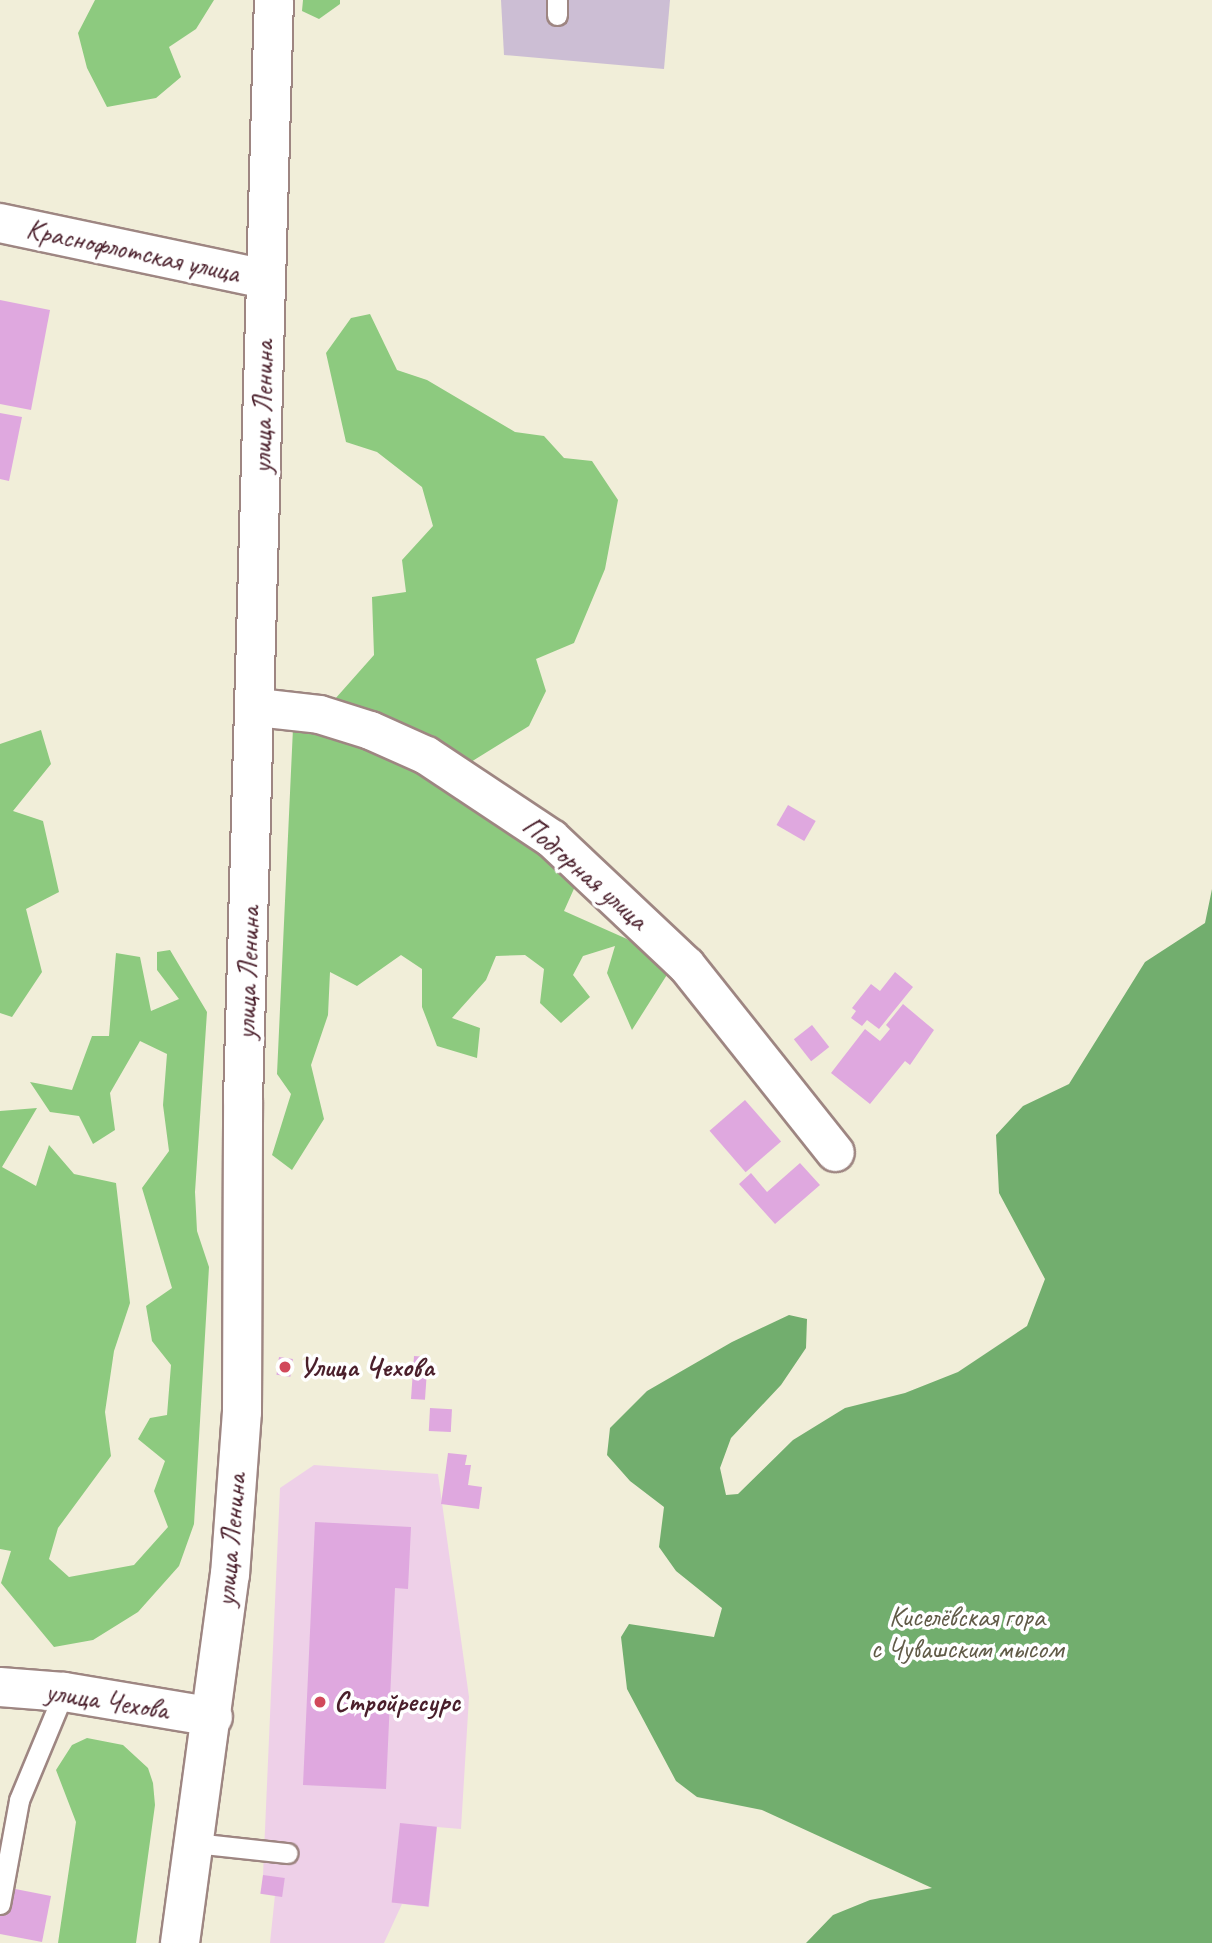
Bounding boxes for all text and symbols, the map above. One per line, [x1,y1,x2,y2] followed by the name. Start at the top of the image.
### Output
[22,212,244,290] street label: Краснофлотская улица
[245,340,281,474] street label: улица Ленина
[514,808,656,938] street label: Подгорная улица
[229,906,267,1040] street label: улица Ленина
[299,1350,432,1384] place label: Улица Чехова
[277,1359,293,1375] marker: Улица Чехова
[208,1472,254,1608] street label: улица Ленина
[870,1600,1064,1666] park label: Киселёвская гора с Чувашским мысом
[43,1675,171,1727] street label: улица Чехова
[334,1685,460,1719] place label: Стройресурс
[312,1694,328,1710] marker: Стройресурс

